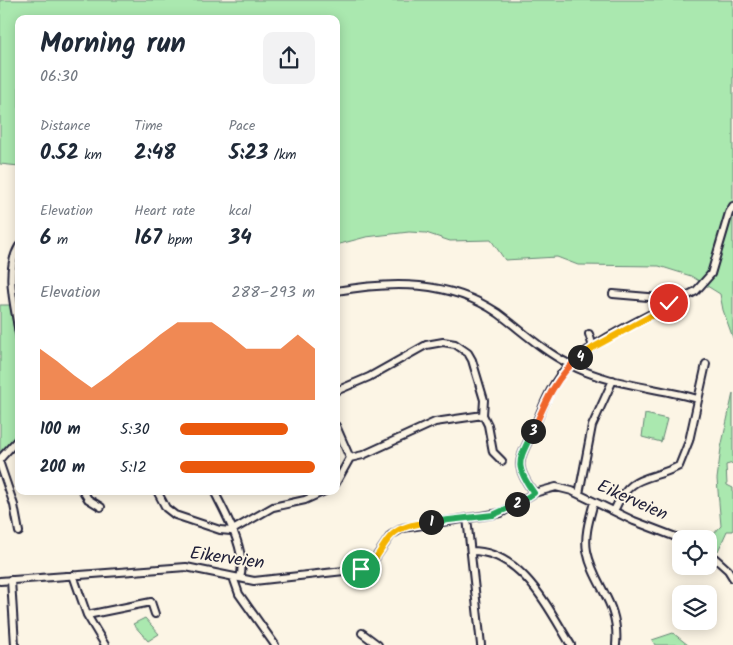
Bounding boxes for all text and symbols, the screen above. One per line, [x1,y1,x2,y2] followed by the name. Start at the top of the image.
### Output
[40,22,186,67] text: Morning run
[263,32,315,84] button: share
[40,64,78,89] text: 06:30
[40,115,90,137] text: Distance
[134,115,163,137] text: Time
[229,115,255,137] text: Pace
[40,137,79,170] text: 0.52
[134,137,176,170] text: 2:48
[229,137,268,170] text: 5:23
[79,144,102,166] text: km
[268,144,296,166] text: /km
[40,200,93,222] text: Elevation
[134,200,195,222] text: Heart rate
[229,200,251,222] text: kcal
[40,222,51,255] text: 6
[134,222,162,255] text: 167
[229,222,252,255] text: 34
[51,229,68,251] text: m
[162,229,193,251] text: bpm
[40,280,101,305] text: Elevation
[231,280,315,305] text: 288–293 m
[648,282,690,324] pin
[655,289,683,317] icon: check
[568,344,592,370] pin: 4
[577,346,584,368] text: 4
[40,417,81,442] text: 100 m
[120,417,150,442] text: 5:30
[520,418,546,444] pin: 3
[530,420,537,442] text: 3
[40,455,85,480] text: 200 m
[120,455,147,480] text: 5:12
[592,473,672,529] street label: Eikerveien
[504,492,530,516] pin: 2
[513,493,522,515] text: 2
[418,510,444,534] pin: 1
[429,511,434,533] text: 1
[672,530,717,630] map controls
[672,530,717,575] button: locate
[188,539,266,579] street label: Eikerveien
[340,548,382,590] pin
[347,555,375,583] icon: arrive
[672,585,717,630] button: layers

